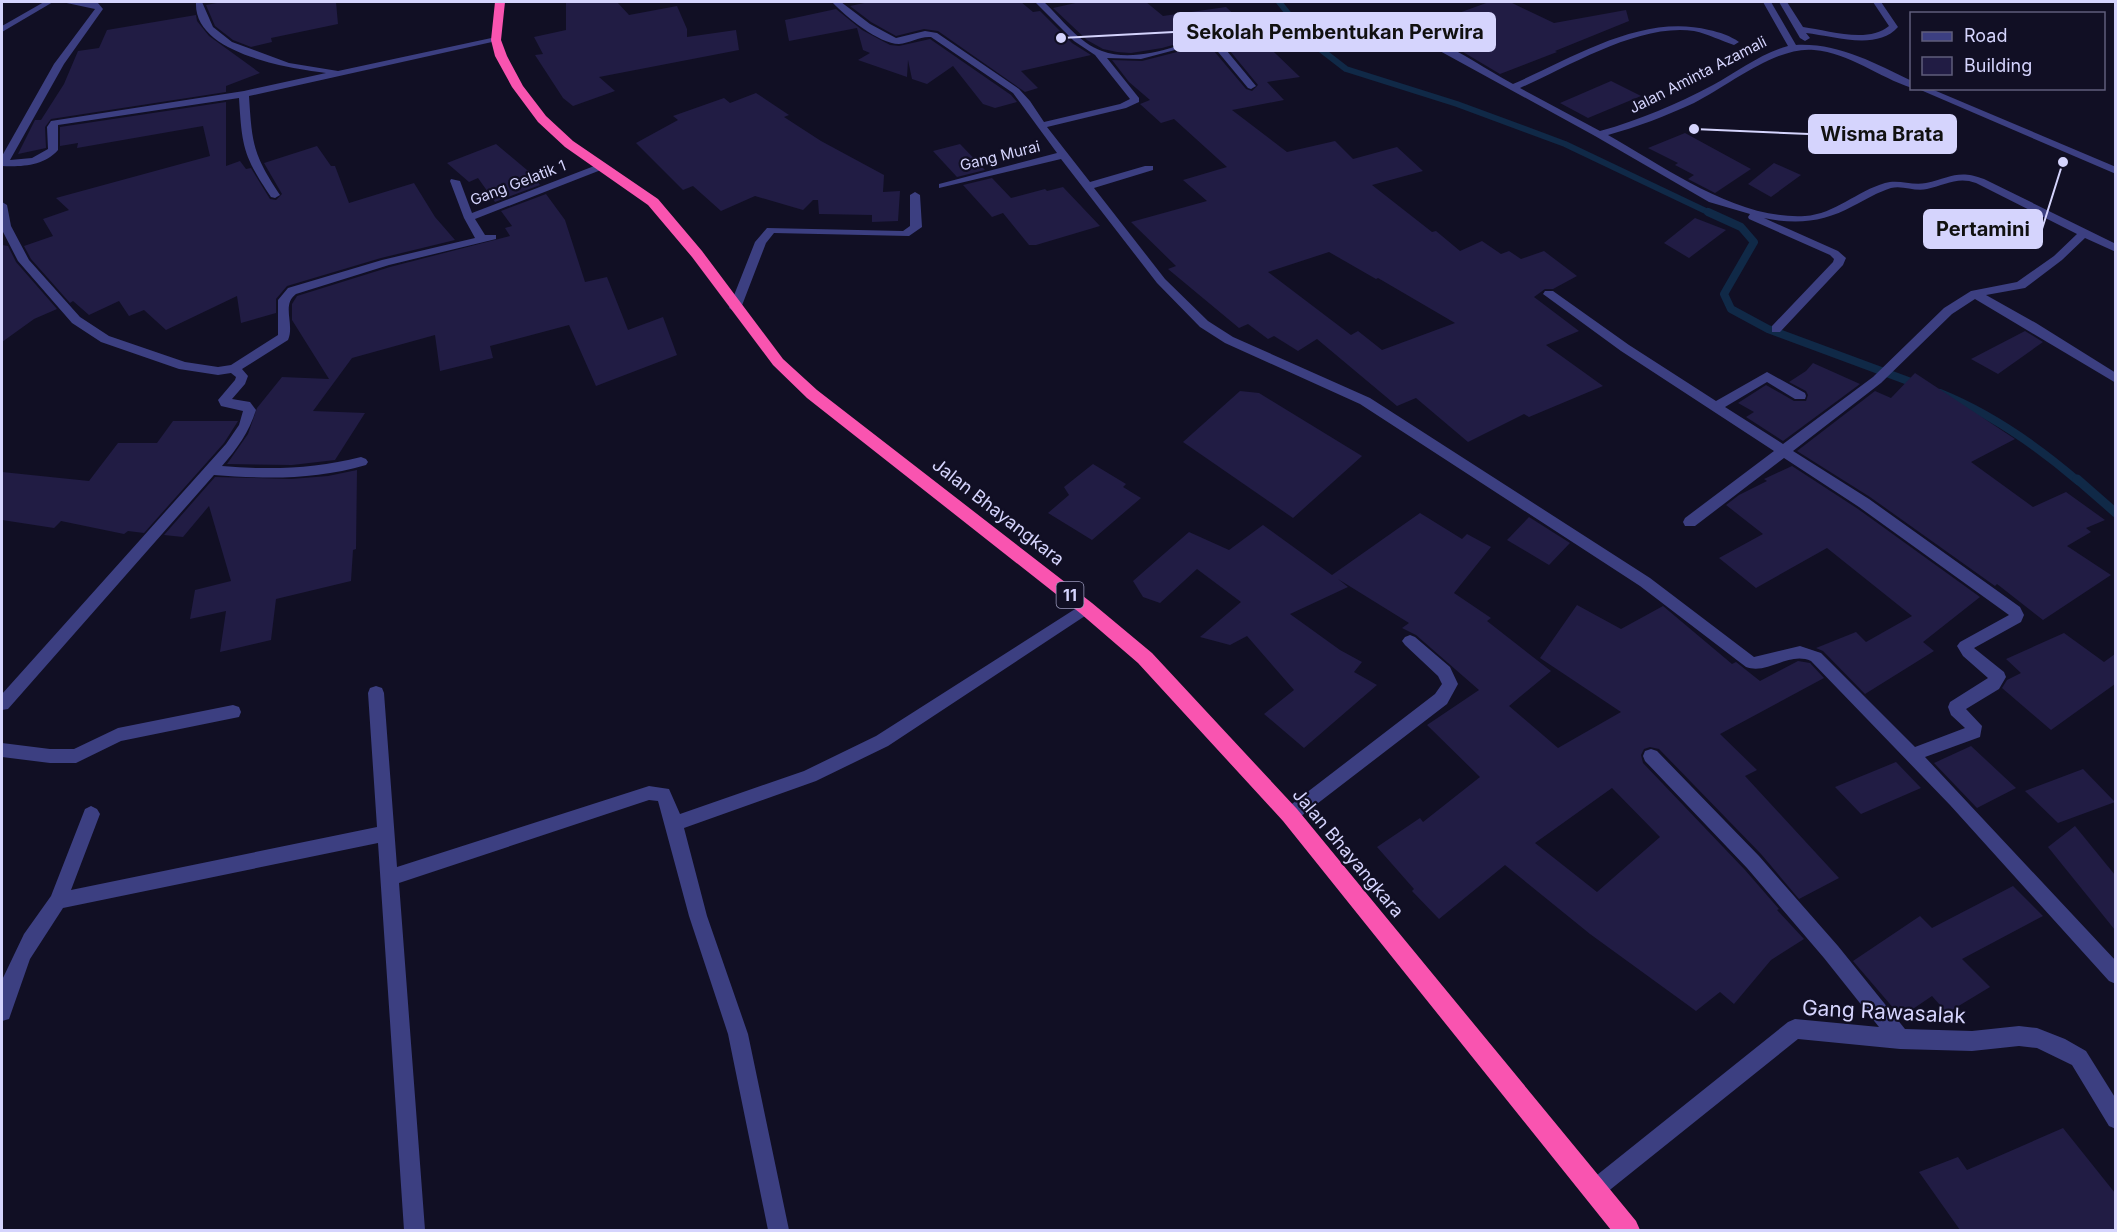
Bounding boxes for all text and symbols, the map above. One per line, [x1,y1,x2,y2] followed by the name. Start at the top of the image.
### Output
[1910,12,2105,90] legend
[1174,13,1495,51] callout: Sekolah Pembentukan Perwira
[1186,20,1484,44] text: Sekolah Pembentukan Perwira
[1964,25,2007,46] text: Road
[1626,32,1770,117] street label: Jalan Aminta Azamali
[1964,55,2032,76] text: Building
[1809,115,1956,153] callout: Wisma Brata
[1820,122,1944,146] text: Wisma Brata
[958,136,1042,175] street label: Gang Murai
[467,156,568,209] street label: Gang Gelatik 1
[1924,210,2042,248] callout: Pertamini
[1936,217,2030,241] text: Pertamini
[928,454,1068,570] street label: Jalan Bhayangkara
[1056,582,1084,608] road number: 11
[1288,784,1408,921] street label: Jalan Bhayangkara
[1801,995,1967,1028] street label: Gang Rawasalak

